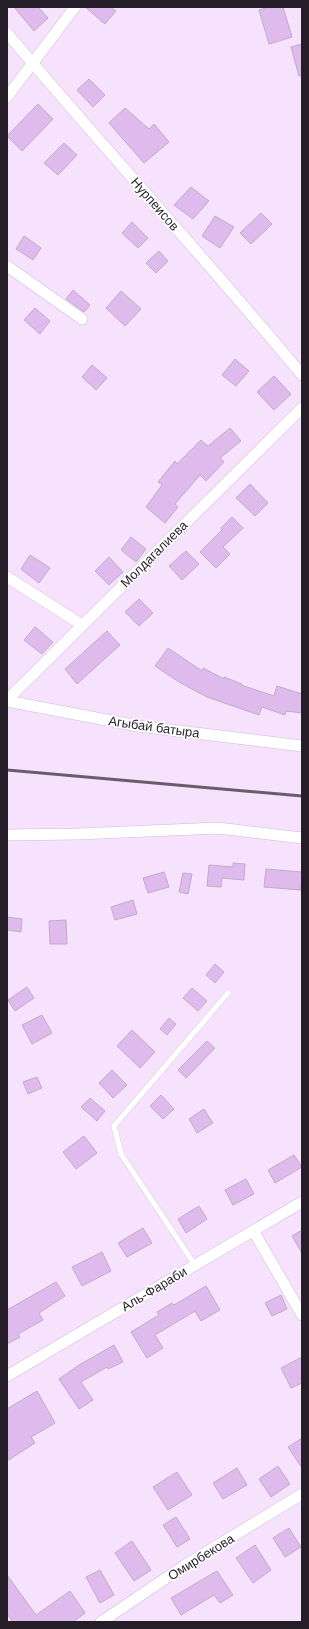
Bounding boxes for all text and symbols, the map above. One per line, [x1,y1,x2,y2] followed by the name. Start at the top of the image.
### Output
[128,174,182,234] street label: Нурпеисов
[118,517,191,590] street label: Молдагалиева
[107,713,201,741] street label: Агыбай батыра
[119,1264,189,1314] street label: Аль-Фараби
[165,1530,237,1583] street label: Омирбекова

